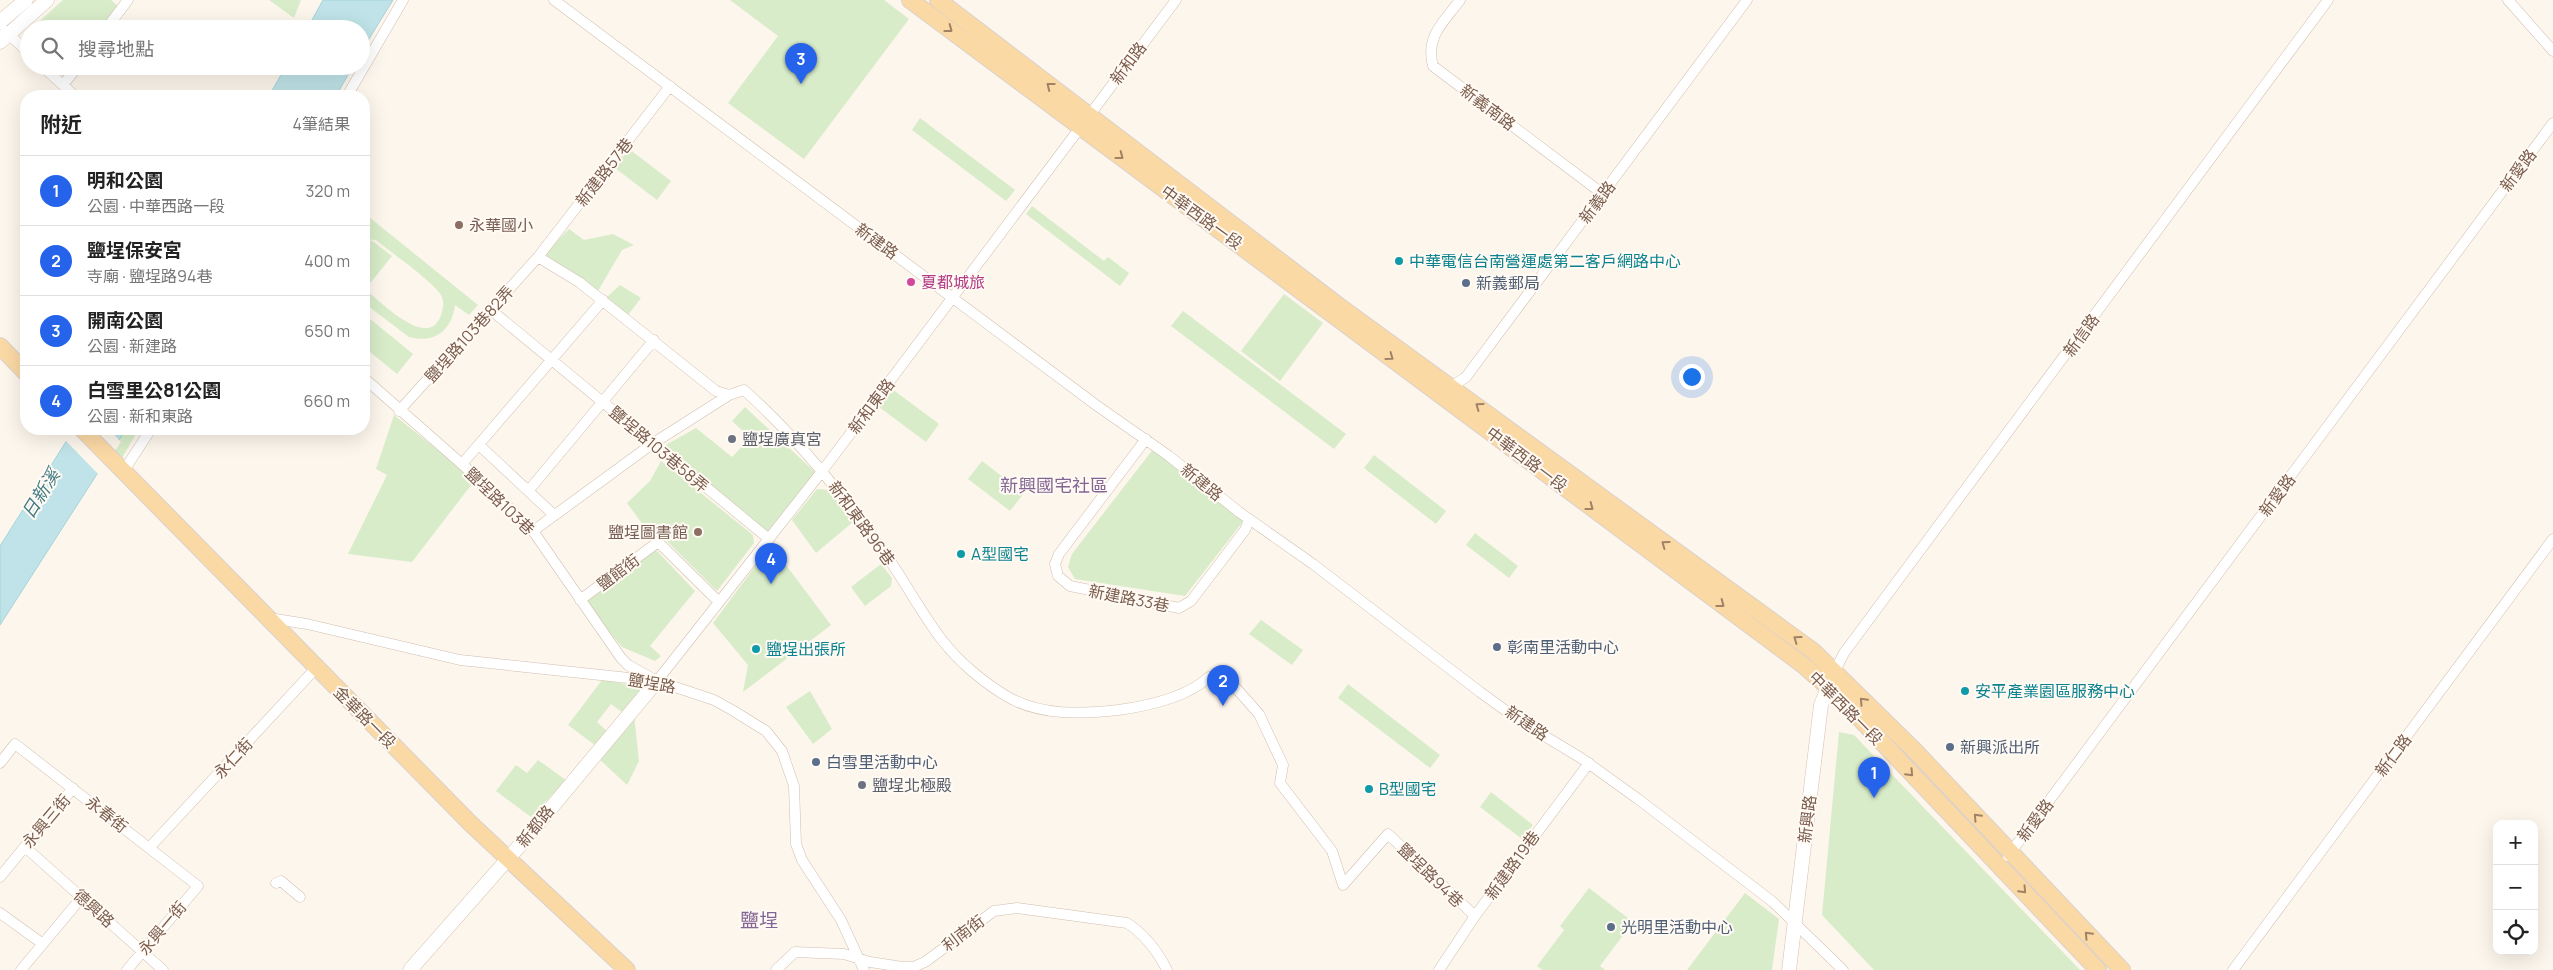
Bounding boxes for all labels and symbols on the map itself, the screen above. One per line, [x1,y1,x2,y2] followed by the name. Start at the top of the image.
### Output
[943,23,953,32] one-way arrow
[1105,37,1151,89] street label: 新和路
[785,43,817,84] pin: 3
[1456,79,1520,135] street label: 新義南路
[1047,83,1056,91] one-way arrow
[570,133,638,211] street label: 新建路57巷
[2495,144,2541,196] street label: 新愛路
[1114,150,1123,159] one-way arrow
[1574,176,1620,228] street label: 新義路
[1157,180,1247,254] street label: 中華西路一段
[469,214,533,236] place label: 永華國小
[851,218,903,264] street label: 新建路
[453,219,465,231] marker: 永華國小
[1409,250,1681,272] place label: 中華電信台南營運處第二客戶網路中心
[1393,255,1405,267] marker: 中華電信台南營運處第二客戶網路中心
[921,271,985,293] place label: 夏都城旅
[1476,272,1540,294] place label: 新義郵局
[905,276,917,288] marker: 夏都城旅
[1460,277,1472,289] marker: 新義郵局
[420,281,518,387] street label: 鹽埕路103巷82弄
[2058,309,2104,361] street label: 新信路
[1384,352,1393,360] one-way arrow
[1679,364,1705,390] your location
[843,374,899,438] street label: 新和東路
[605,401,713,497] street label: 鹽埕路103巷58弄
[1475,403,1484,412] one-way arrow
[1482,421,1572,497] street label: 中華西路一段
[742,428,822,450] place label: 鹽埕廣真宮
[726,433,738,445] marker: 鹽埕廣真宮
[1176,458,1228,506] street label: 新建路
[16,462,66,523] water label: 日新溪
[460,462,540,540] street label: 鹽埕路103巷
[2254,469,2300,521] street label: 新愛路
[1000,473,1108,497] district label: 新興國宅社區
[824,476,900,570] street label: 新和東路96巷
[1584,501,1594,510] one-way arrow
[608,521,688,543] place label: 鹽埕圖書館
[692,526,704,538] marker: 鹽埕圖書館
[1662,541,1671,550] one-way arrow
[755,543,787,584] pin: 4
[971,543,1029,565] place label: A型國宅
[955,548,967,560] marker: A型國宅
[592,549,644,595] street label: 鹽館街
[1087,579,1171,617] street label: 新建路33巷
[1715,598,1725,607] one-way arrow
[1507,636,1619,658] place label: 彰南里活動中心
[1793,636,1803,645] one-way arrow
[766,638,846,660] place label: 鹽埕出張所
[1491,641,1503,653] marker: 彰南里活動中心
[750,643,762,655] marker: 鹽埕出張所
[1207,665,1239,706] pin: 2
[1804,666,1888,750] street label: 中華西路一段
[626,668,678,698] street label: 鹽埕路
[1975,680,2135,702] place label: 安平產業園區服務中心
[329,681,401,753] street label: 金華路一段
[1959,685,1971,697] marker: 安平產業園區服務中心
[1860,697,1869,706] one-way arrow
[1501,700,1553,746] street label: 新建路
[2370,729,2416,781] street label: 新仁路
[209,733,257,783] street label: 永仁街
[1960,736,2040,758] place label: 新興派出所
[1944,741,1956,753] marker: 新興派出所
[826,751,938,773] place label: 白雪里活動中心
[810,756,822,768] marker: 白雪里活動中心
[1858,757,1890,798] pin: 1
[1905,767,1914,776] one-way arrow
[872,774,952,796] place label: 鹽埕北極殿
[1379,778,1437,800] place label: B型國宅
[856,779,868,791] marker: 鹽埕北極殿
[1363,783,1375,795] marker: B型國宅
[17,789,75,853] street label: 永興三街
[81,791,133,837] street label: 永春街
[1793,794,1821,844] street label: 新興路
[2012,794,2058,846] street label: 新愛路
[511,800,559,852] street label: 新都路
[1974,813,1983,822] one-way arrow
[1480,826,1544,904] street label: 新建路19巷
[1393,838,1469,912] street label: 鹽埕路94巷
[69,884,119,932] street label: 德興路
[2017,885,2026,894] one-way arrow
[133,896,191,960] street label: 永興一街
[740,907,778,933] district label: 鹽埕
[937,910,989,956] street label: 利南街
[1621,916,1733,938] place label: 光明里活動中心
[1605,921,1617,933] marker: 光明里活動中心
[2085,931,2094,940] one-way arrow

